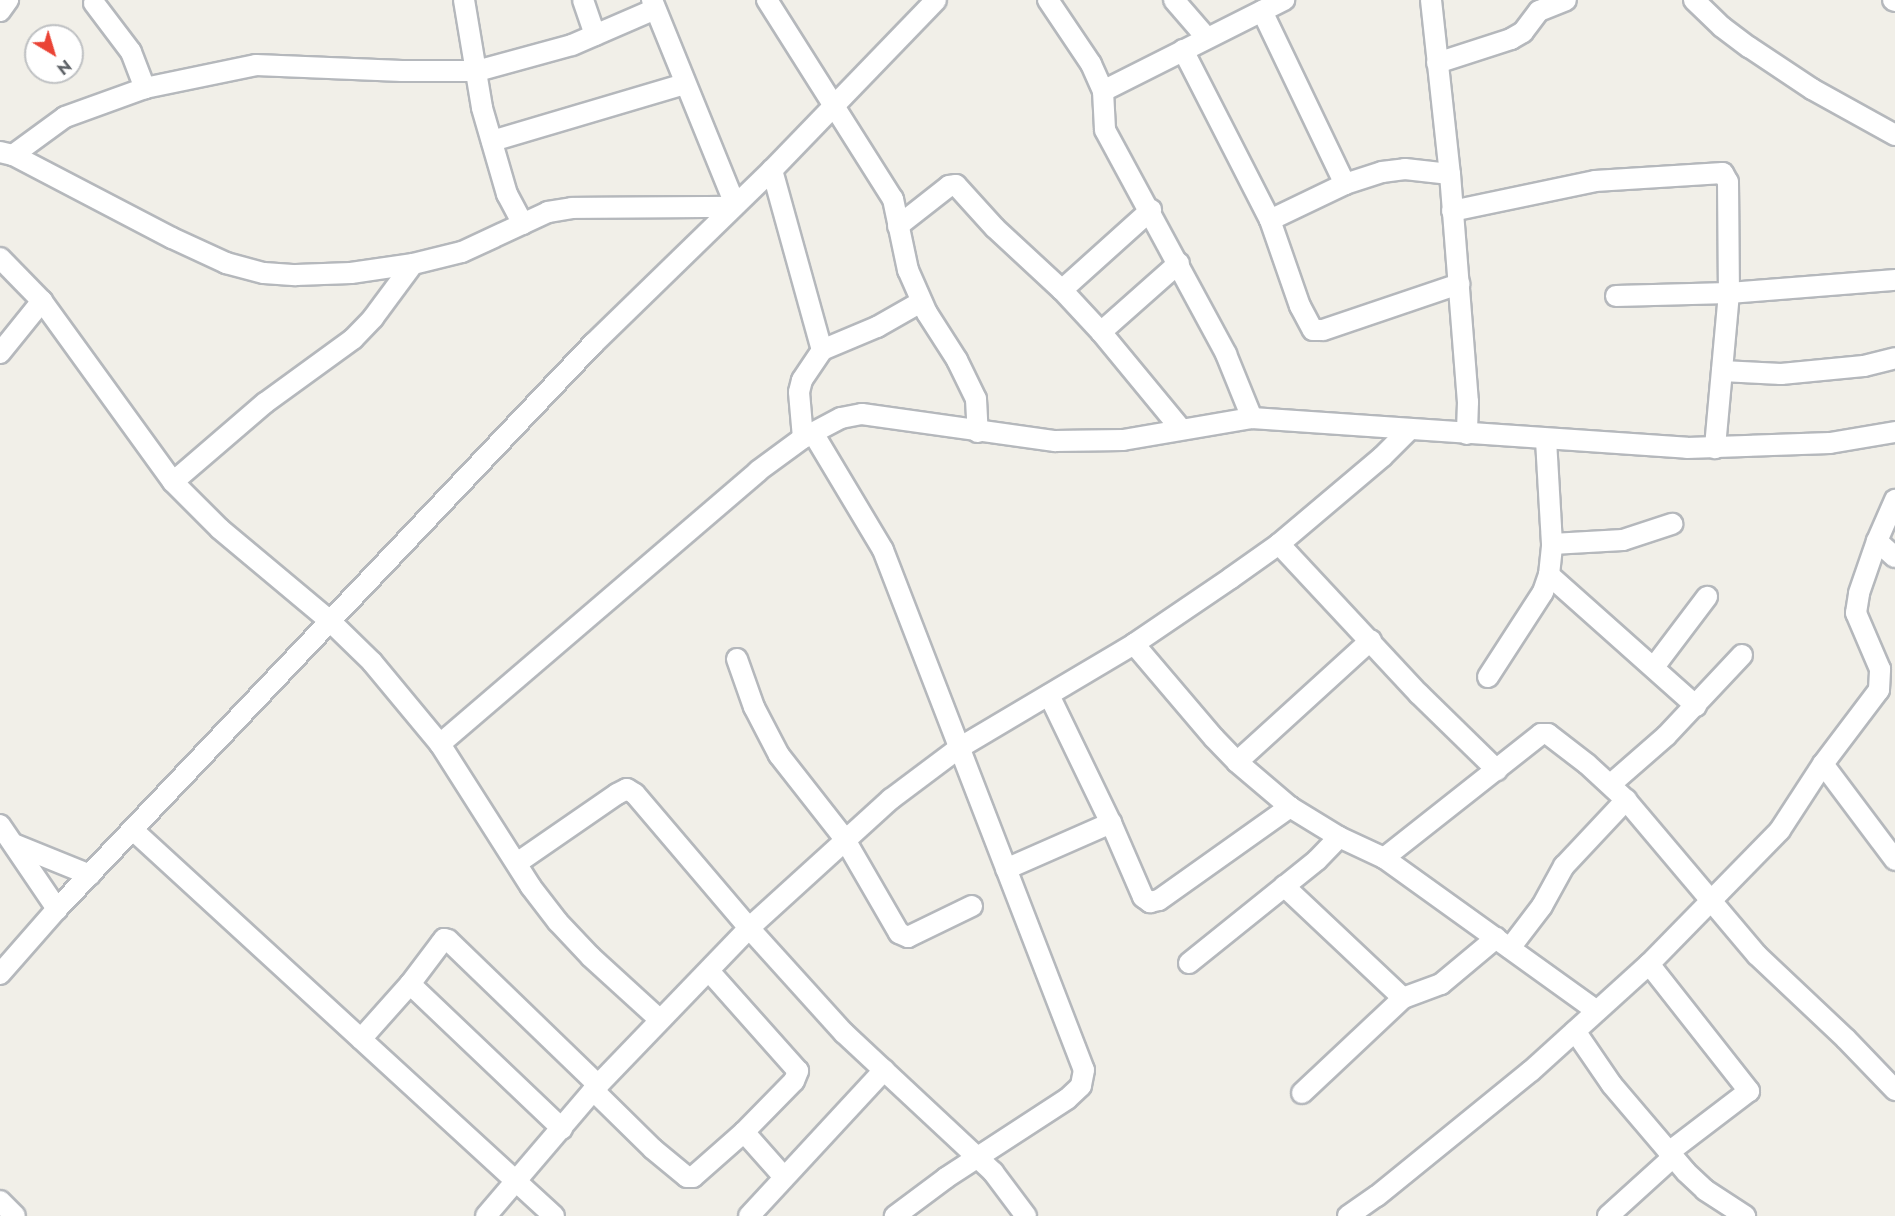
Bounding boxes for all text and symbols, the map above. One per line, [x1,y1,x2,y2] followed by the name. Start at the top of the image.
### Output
[24,24,84,84] north arrow
[52,54,76,80] text: N

